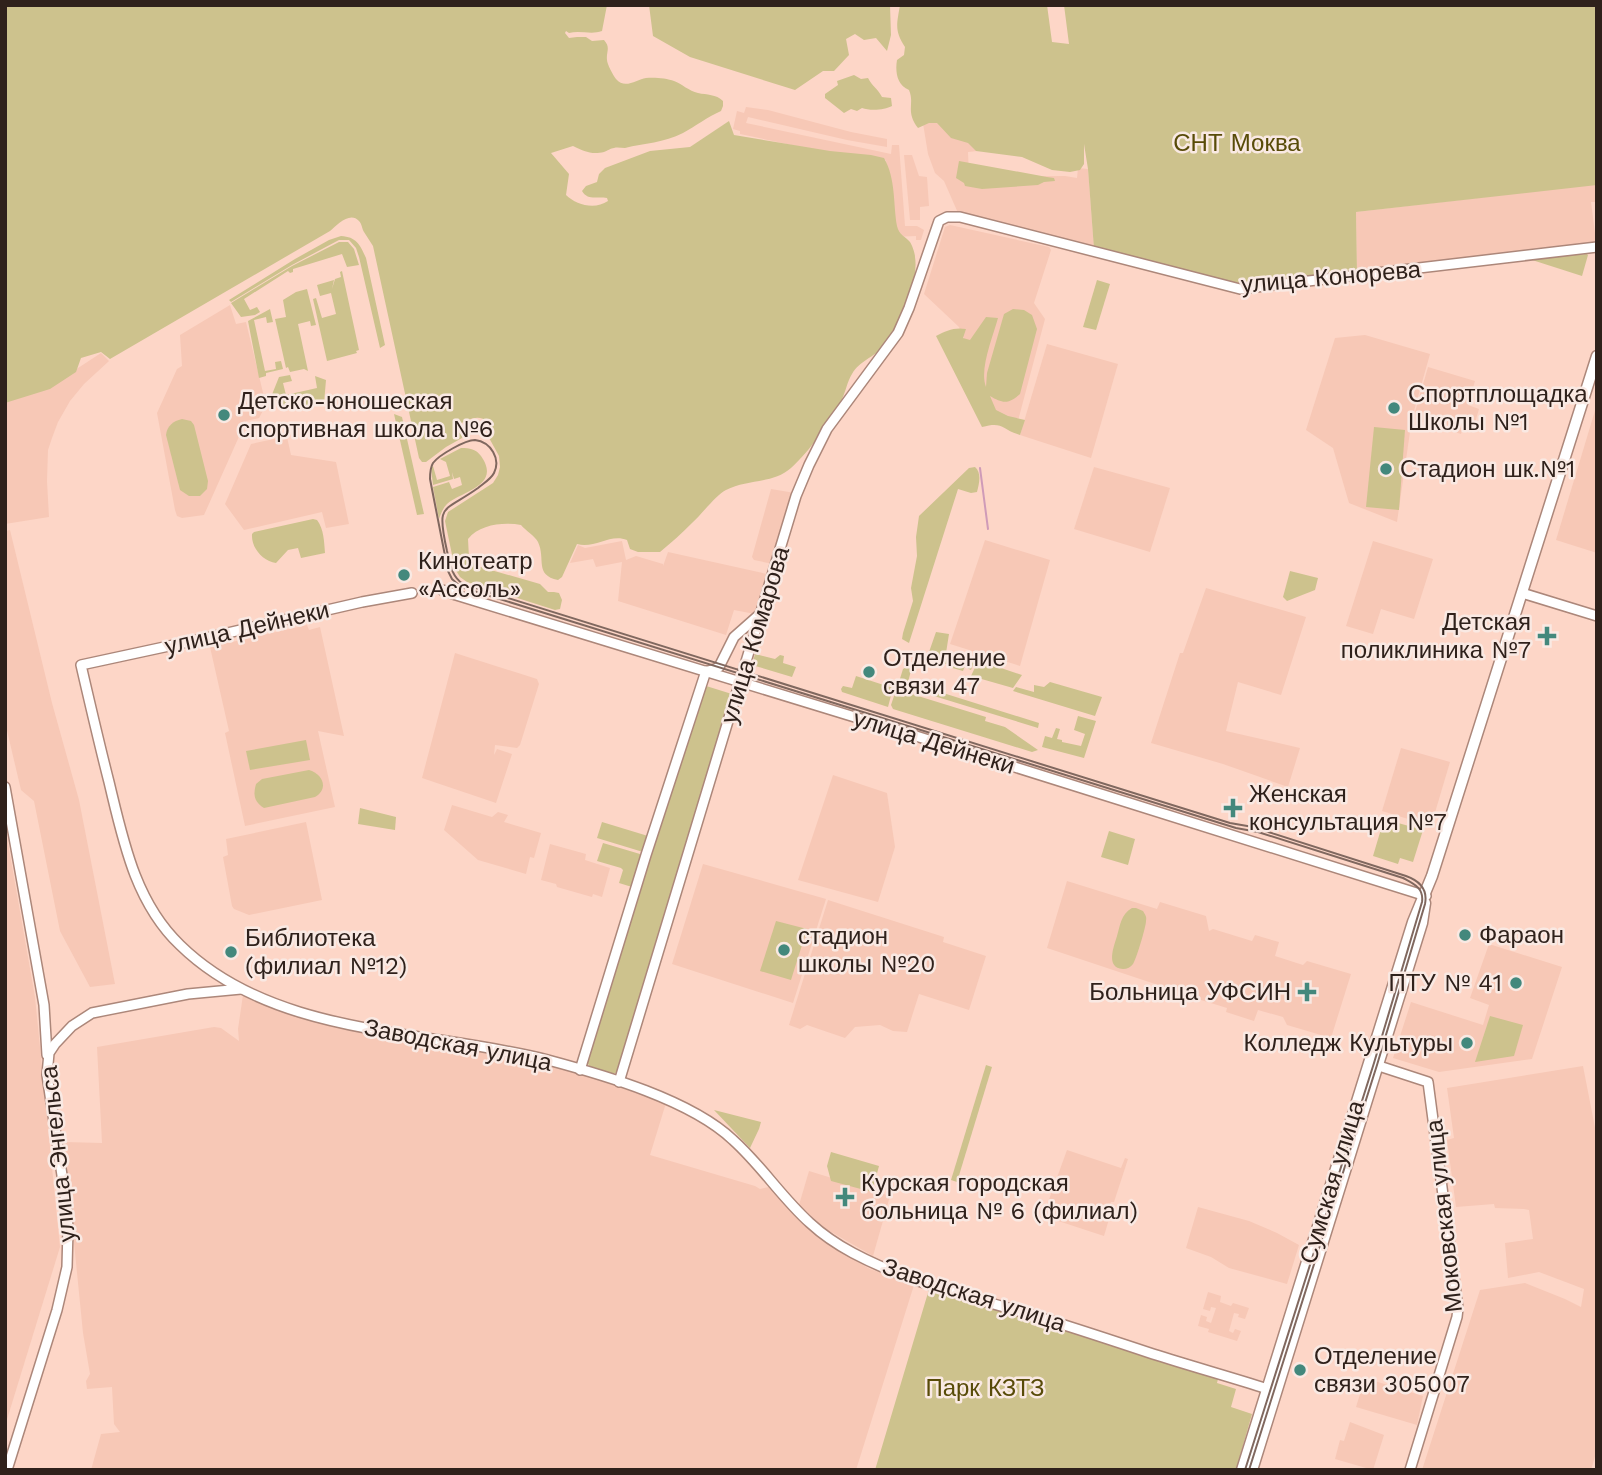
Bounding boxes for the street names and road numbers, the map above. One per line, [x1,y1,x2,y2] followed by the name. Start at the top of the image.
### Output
[1240,255,1423,299] street label: улица Конорева
[715,542,795,727] street label: улица Комарова
[162,595,332,661] street label: улица Дейнеки
[850,704,1018,780] street label: улица Дейнеки
[362,1013,555,1077] street label: Заводская улица
[35,1064,81,1244] street label: улица Энгельса
[1294,1096,1370,1267] street label: Сумская улица
[1420,1118,1468,1314] street label: Моковская улица
[879,1252,1070,1338] street label: Заводская улица

